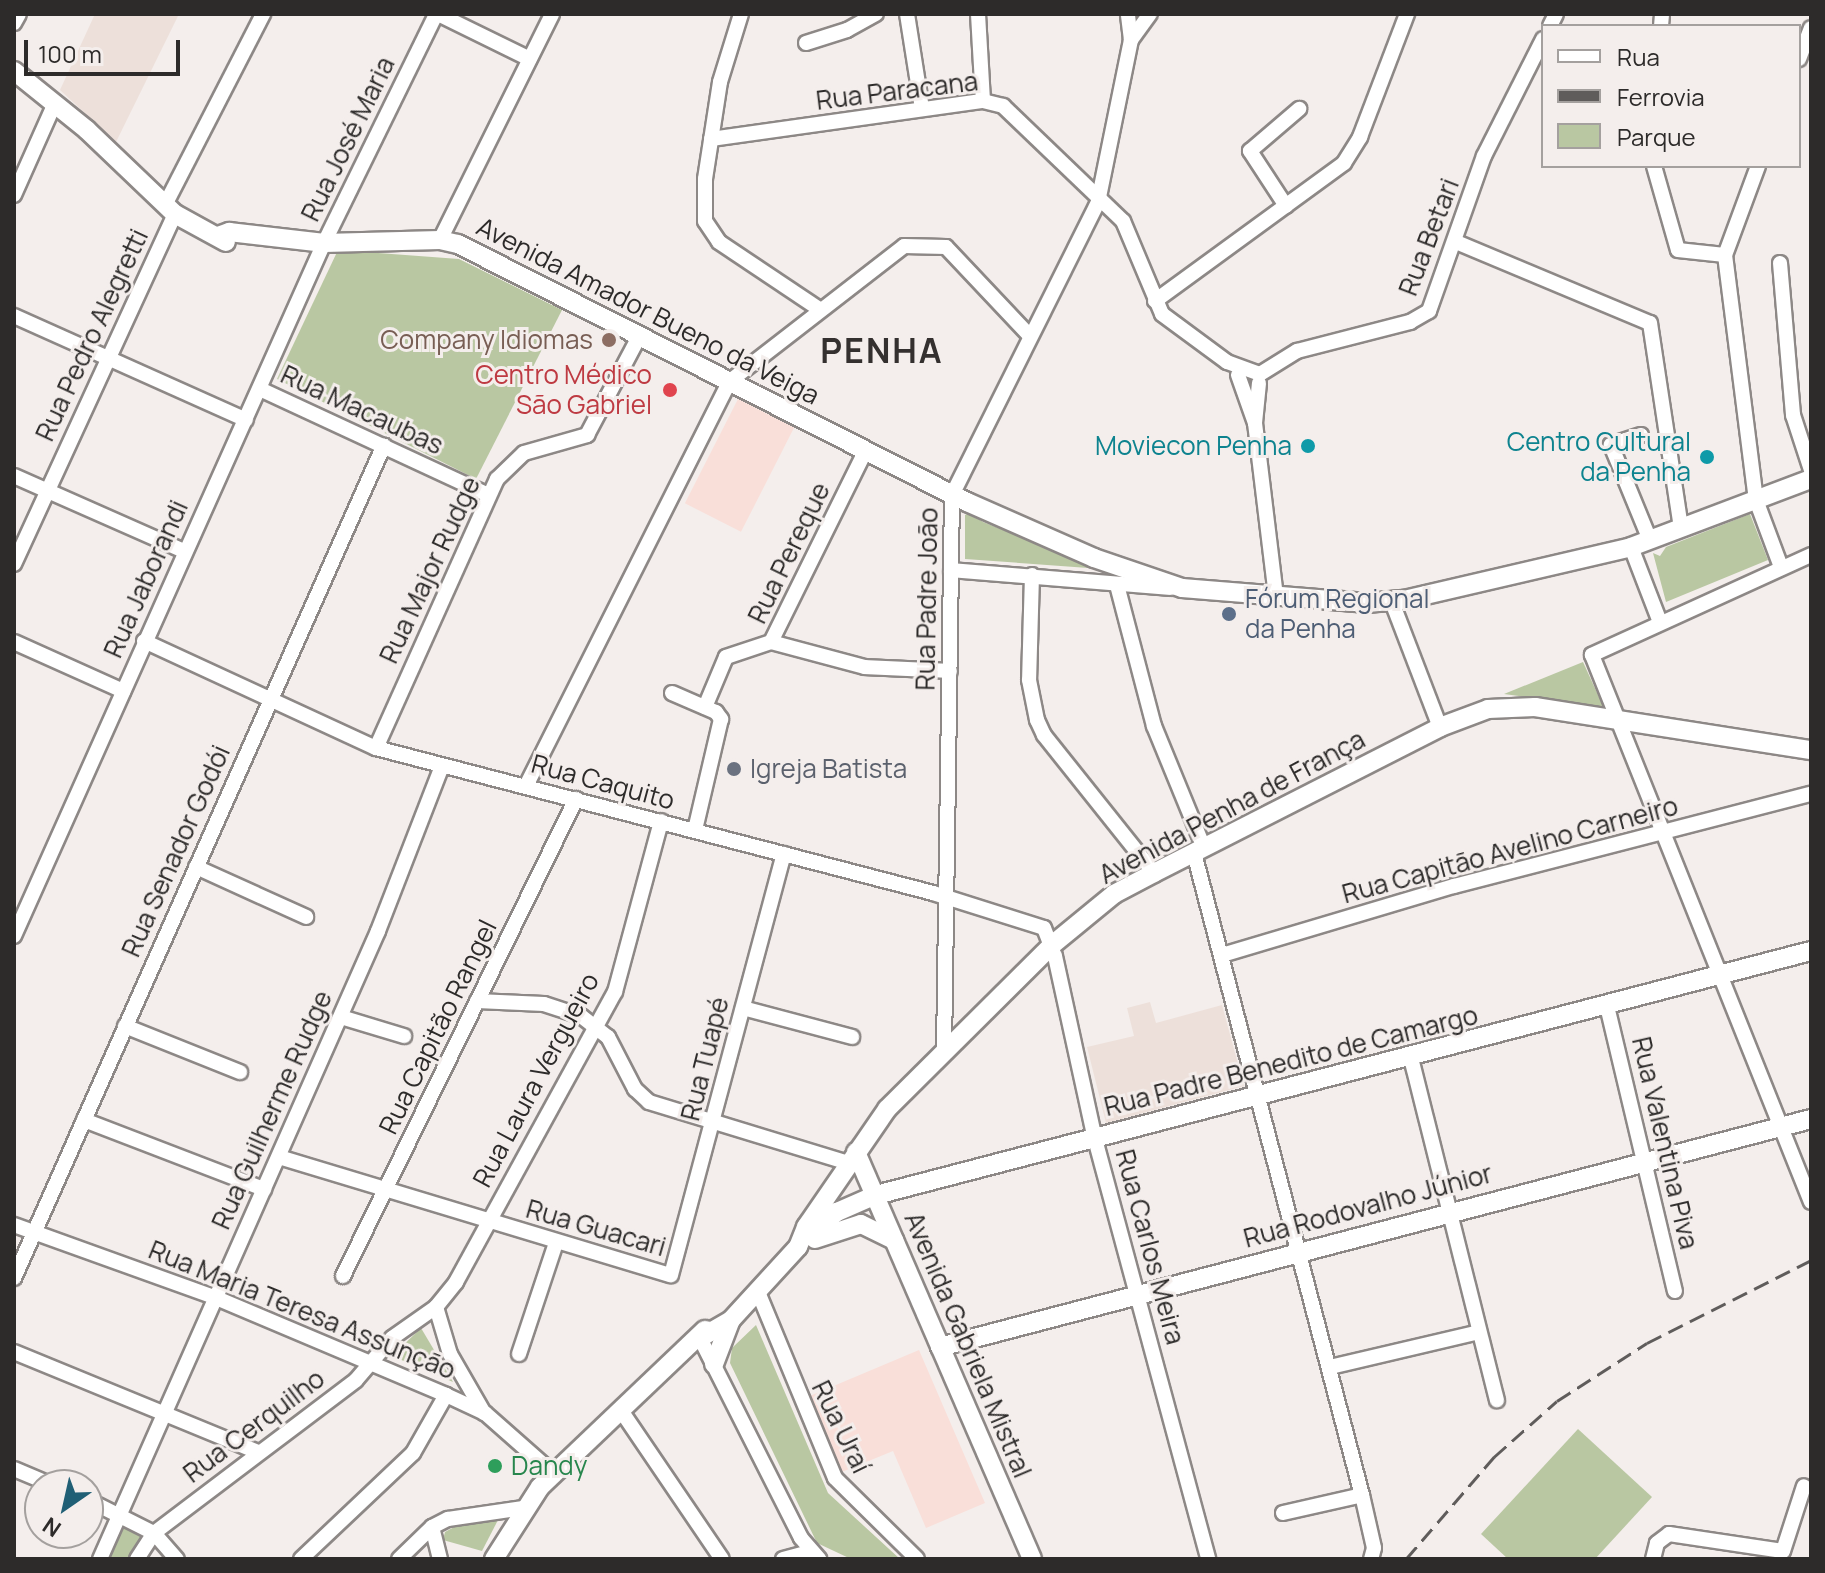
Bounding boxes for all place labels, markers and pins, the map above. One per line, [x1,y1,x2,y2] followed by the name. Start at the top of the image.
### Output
[380,324,593,356] place label: Company Idiomas
[600,331,618,349] marker: Company Idiomas
[475,359,652,420] place label: Centro Médico São Gabriel
[659,379,681,401] marker: Centro Médico São Gabriel
[1507,426,1691,488] place label: Centro Cultural da Penha
[1095,430,1292,462] place label: Moviecon Penha
[1299,437,1317,455] marker: Moviecon Penha
[1698,448,1716,466] marker: Centro Cultural da Penha
[1245,583,1430,644] place label: Fórum Regional da Penha
[1220,605,1238,623] marker: Fórum Regional da Penha
[750,753,907,785] place label: Igreja Batista
[725,760,743,778] marker: Igreja Batista
[511,1450,587,1482] place label: Dandy
[486,1457,504,1475] marker: Dandy

